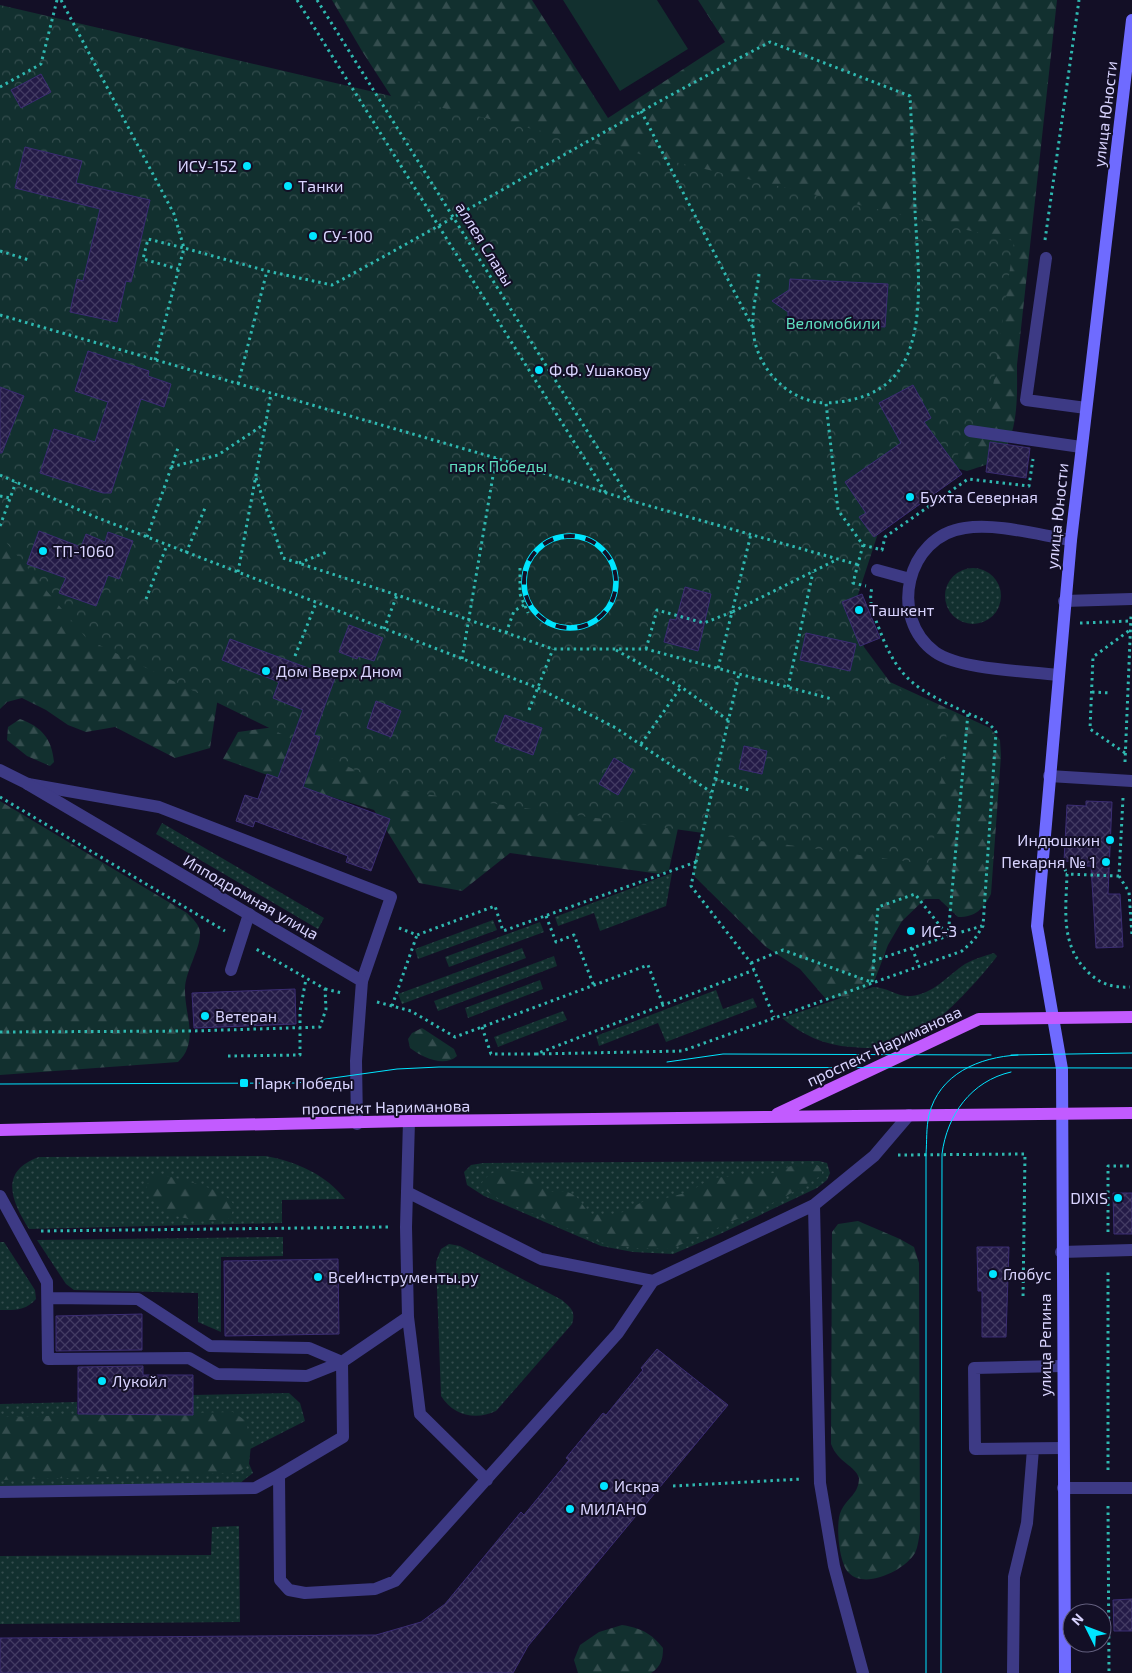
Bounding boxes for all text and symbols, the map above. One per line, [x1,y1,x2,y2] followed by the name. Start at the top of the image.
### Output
[1089,60,1121,168] street label: улица Юности
[178,156,237,175] place label: ИСУ-152
[241,160,253,172] marker: ИСУ-152
[298,176,343,195] place label: Танки
[282,180,294,192] marker: Танки
[452,198,519,289] street label: аллея Славы
[323,226,373,245] place label: СУ-100
[307,230,319,242] marker: СУ-100
[786,313,880,332] park label: Веломобили
[549,360,651,380] place label: Ф.Ф. Ушакову
[533,364,545,376] marker: Ф.Ф. Ушакову
[449,456,547,475] park label: парк Победы
[1041,462,1073,570] street label: улица Юности
[920,487,1038,507] place label: Бухта Северная
[904,491,916,503] marker: Бухта Северная
[53,541,115,560] place label: ТП-1060
[37,545,49,557] marker: ТП-1060
[869,600,934,619] place label: Ташкент
[853,604,865,616] marker: Ташкент
[276,661,402,680] place label: Дом Вверх Дном
[260,665,272,677] marker: Дом Вверх Дном
[1017,830,1100,849] place label: Индюшкин
[1104,834,1116,846] marker: Индюшкин
[180,850,322,944] street label: Ипподромная улица
[1001,852,1096,871] place label: Пекарня № 1
[1100,856,1112,868] marker: Пекарня № 1
[921,921,957,940] place label: ИС-3
[905,925,917,937] marker: ИС-3
[803,1001,964,1090] street label: проспект Нариманова
[215,1006,277,1025] place label: Ветеран
[199,1010,211,1022] marker: Ветеран
[254,1073,353,1092] place label: Парк Победы
[238,1077,250,1089] marker: Парк Победы
[302,1096,470,1117] street label: проспект Нариманова
[1070,1188,1108,1207] place label: DIXIS
[1112,1192,1124,1204] marker: DIXIS
[1003,1264,1052,1284] place label: Глобус
[328,1267,479,1287] place label: ВсеИнструменты.ру
[987,1268,999,1280] marker: Глобус
[312,1271,324,1283] marker: ВсеИнструменты.ру
[1035,1294,1055,1397] street label: улица Репина
[112,1371,167,1391] place label: Лукойл
[96,1375,108,1387] marker: Лукойл
[614,1476,660,1495] place label: Искра
[598,1480,610,1492] marker: Искра
[580,1499,647,1518] place label: МИЛАНО
[564,1503,576,1515] marker: МИЛАНО
[1062,1603,1112,1653] north arrow
[1067,1610,1087,1628] text: N

